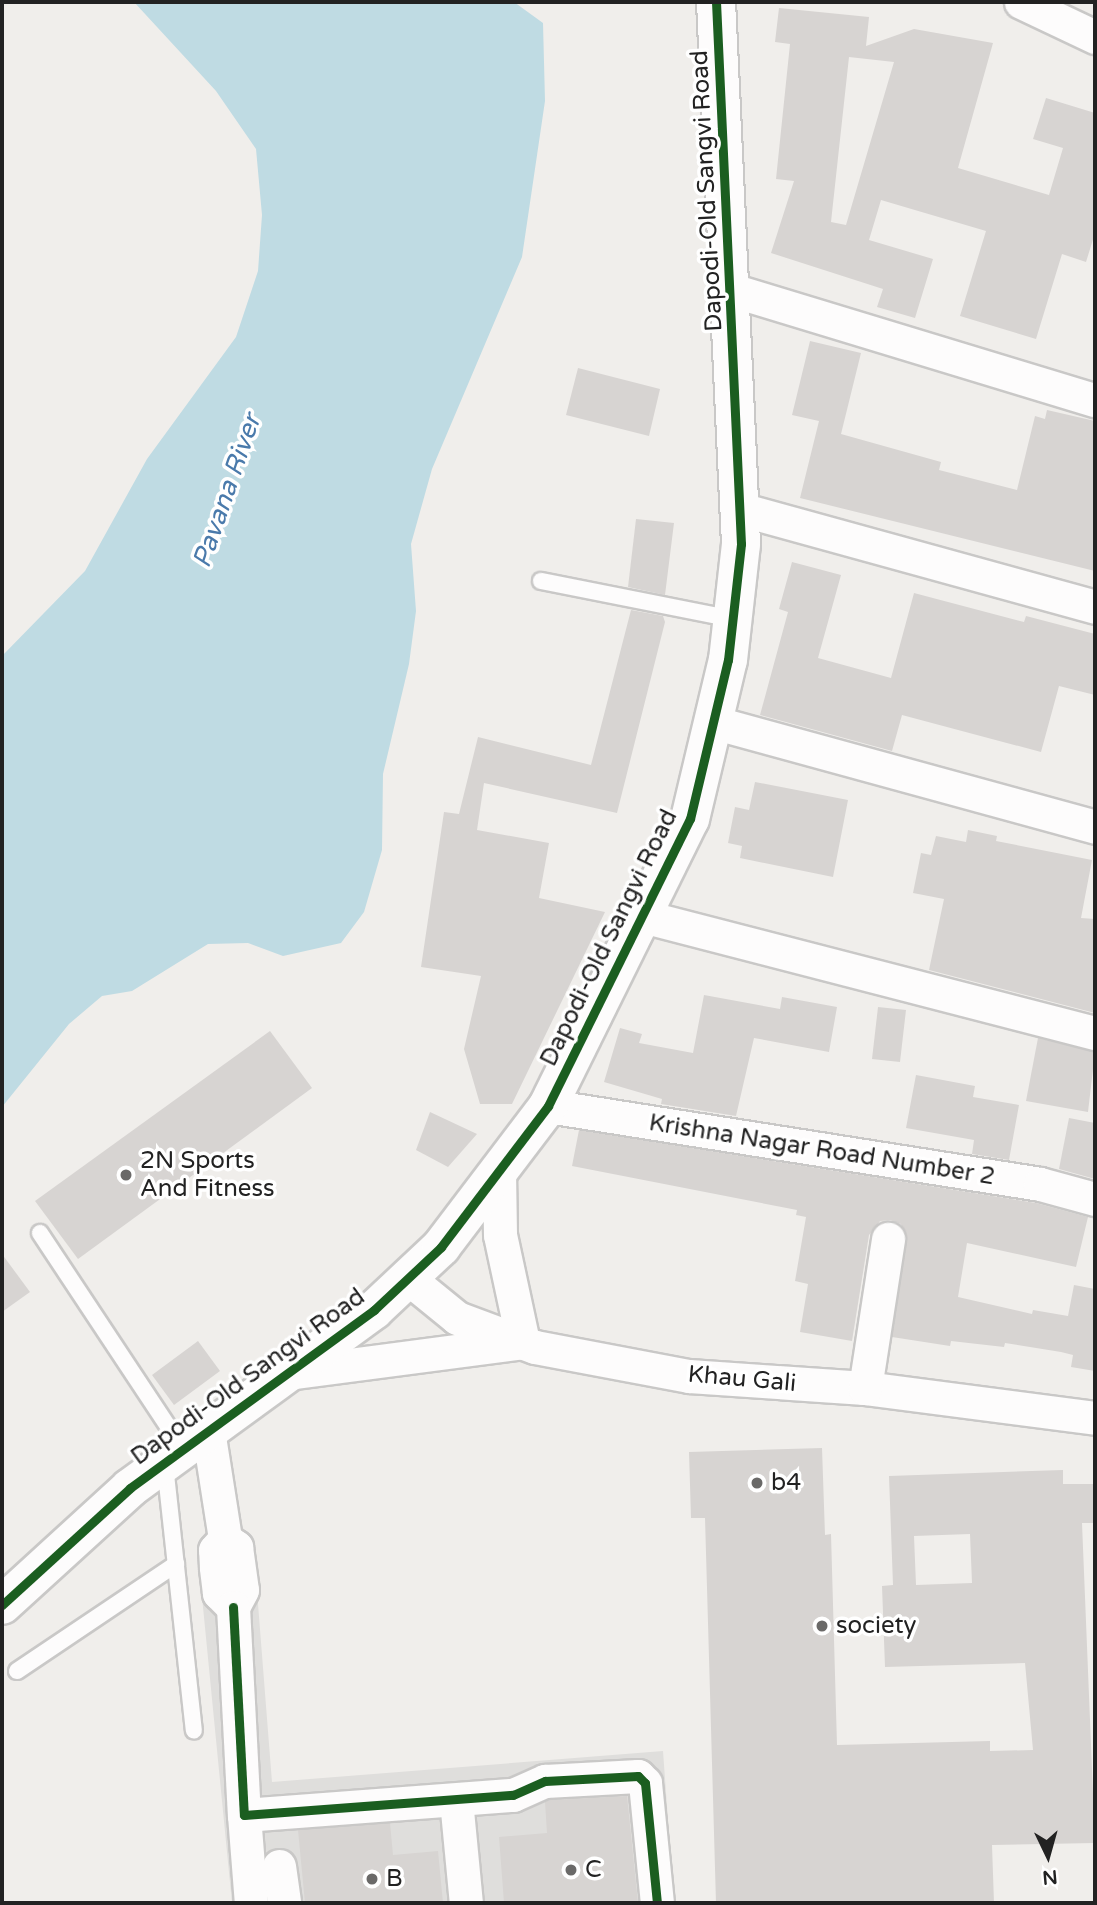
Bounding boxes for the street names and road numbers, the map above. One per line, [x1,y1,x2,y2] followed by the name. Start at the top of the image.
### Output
[685,50,729,332] street label: Dapodi-Old Sangvi Road
[534,805,684,1071] street label: Dapodi-Old Sangvi Road
[647,1108,997,1192] street label: Krishna Nagar Road Number 2
[126,1283,370,1471] street label: Dapodi-Old Sangvi Road
[687,1360,797,1398] street label: Khau Gali

